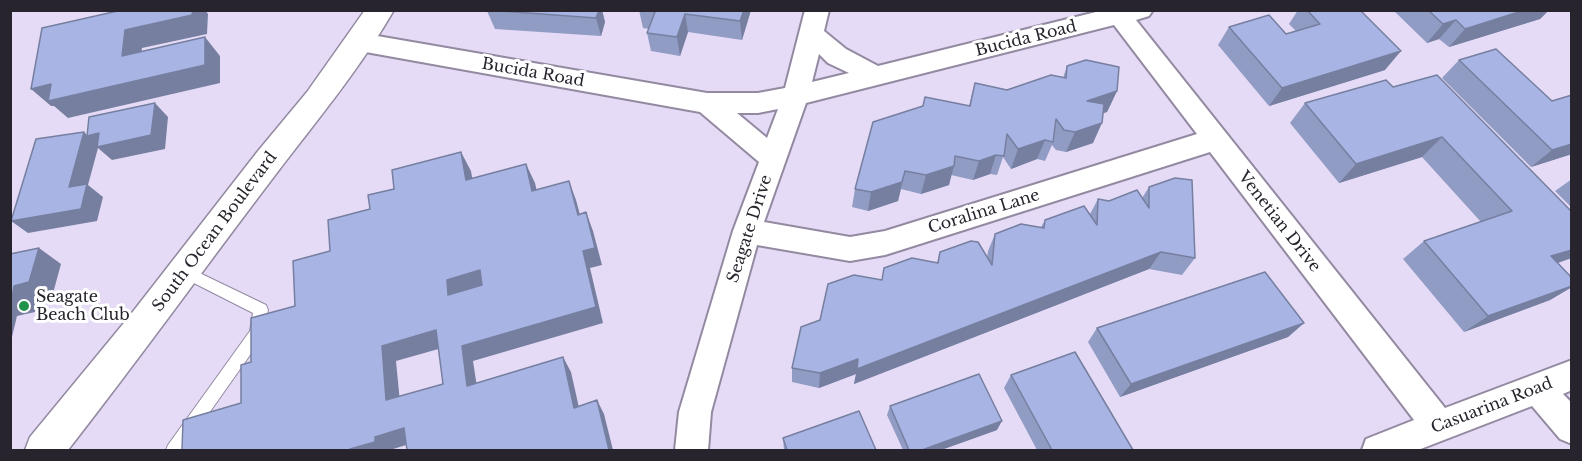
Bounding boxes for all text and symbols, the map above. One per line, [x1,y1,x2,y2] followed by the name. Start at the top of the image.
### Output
[973,17,1079,61] street label: Bucida Road
[480,55,586,91] street label: Bucida Road
[149,148,281,316] street label: South Ocean Boulevard
[1234,168,1324,276] street label: Venetian Drive
[724,173,776,285] street label: Seagate Drive
[926,186,1042,238] street label: Coralina Lane
[36,287,130,325] place label: Seagate Beach Club
[17,299,31,313] marker: Seagate Beach Club
[1428,374,1556,438] street label: Casuarina Road

